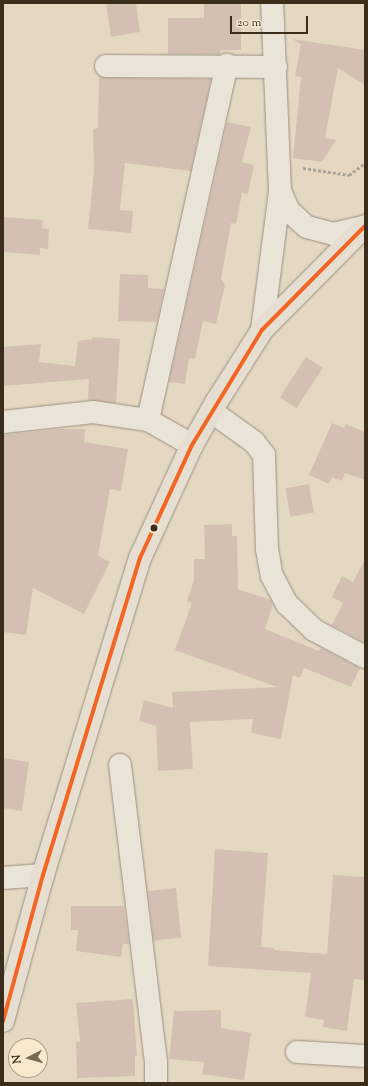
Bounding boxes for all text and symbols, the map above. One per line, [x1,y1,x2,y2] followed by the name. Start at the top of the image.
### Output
[232,8,310,34] scale bar
[237,14,261,32] text: 20 m
[149,523,159,533] unlabelled marker
[8,1038,48,1078] north arrow
[9,1054,25,1064] text: N

